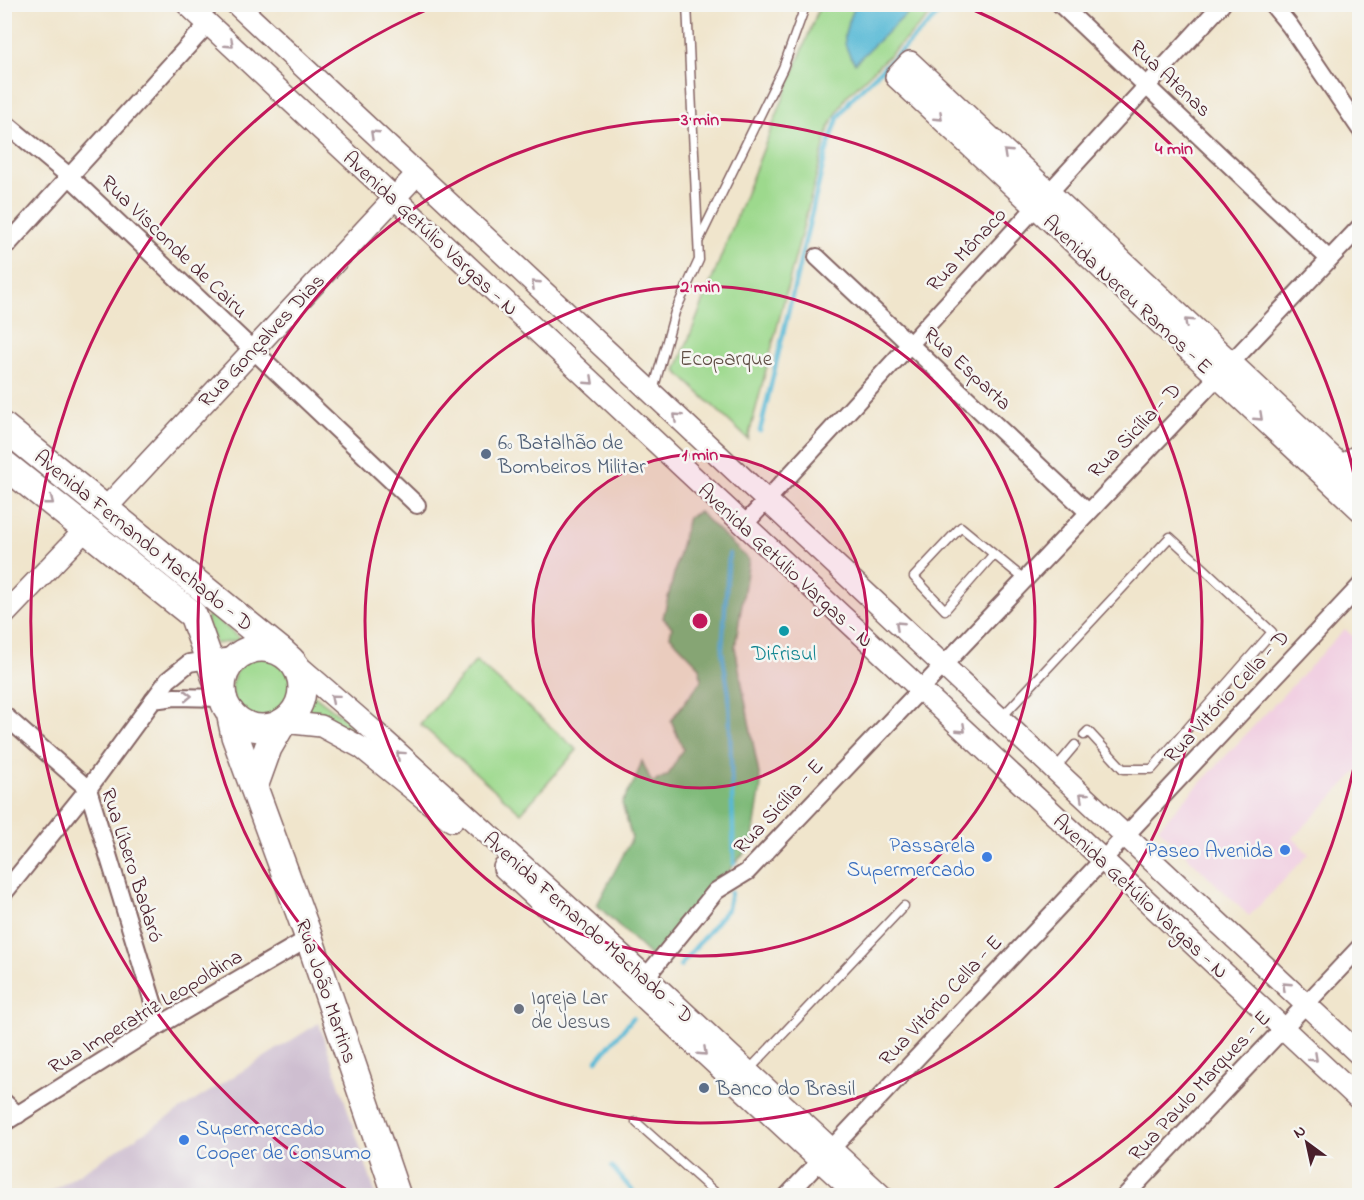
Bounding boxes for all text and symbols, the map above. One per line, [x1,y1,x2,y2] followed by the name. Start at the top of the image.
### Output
[1122,34,1217,125] street label: Rua Atenas
[222,37,233,48] one-way arrow
[680,108,719,134] text: 3 min
[932,110,943,121] one-way arrow
[370,130,381,141] one-way arrow
[1155,137,1193,163] text: 4 min
[334,145,524,325] street label: Avenida Getúlio Vargas - N
[1003,149,1014,160] one-way arrow
[93,169,254,326] street label: Rua Visconde de Cairu
[920,201,1015,299] street label: Rua Mônaco
[1035,209,1218,382] street label: Avenida Nereu Ramos - E
[192,267,333,415] street label: Rua Gonçalves Dias
[679,275,720,301] text: 2 min
[531,280,541,291] one-way arrow
[1184,318,1194,329] one-way arrow
[916,321,1018,418] street label: Rua Esparta
[680,345,773,375] park label: Ecoparque
[583,374,593,385] one-way arrow
[1082,377,1189,486] street label: Rua Sicília - D
[1252,409,1263,420] one-way arrow
[674,413,684,424] one-way arrow
[497,429,646,483] place label: 6º Batalhão de Bombeiros Militar
[682,443,718,469] text: 1 min
[27,444,259,640] street label: Avenida Fernando Machado - D
[479,447,493,461] marker: 6º Batalhão de Bombeiros Militar
[689,477,879,657] street label: Avenida Getúlio Vargas - N
[44,493,55,504] one-way arrow
[690,611,710,631] centre of rings
[895,621,906,632] one-way arrow
[777,624,791,638] marker: Difrisul
[1158,624,1297,771] street label: Rua Vitório Cella - D
[751,640,816,670] place label: Difrisul
[183,690,192,703] one-way arrow
[330,694,341,705] one-way arrow
[955,722,966,733] one-way arrow
[396,751,407,762] one-way arrow
[727,753,831,862] street label: Rua Sicília - E
[92,784,170,947] street label: Rua Líbero Badaró
[1079,792,1089,803] one-way arrow
[1044,808,1234,988] street label: Avenida Getúlio Vargas - N
[476,826,700,1031] street label: Avenida Fernando Machado - D
[847,832,975,886] place label: Passarela Supermercado
[1146,837,1273,867] place label: Paseo Avenida
[1278,843,1292,857] marker: Paseo Avenida
[980,850,994,864] marker: Passarela Supermercado
[286,916,364,1068] street label: Rua João Martins
[873,929,1010,1074] street label: Rua Vitório Cella - E
[43,943,249,1083] street label: Rua Imperatriz Leopoldina
[1282,982,1293,993] one-way arrow
[531,984,610,1038] place label: Igreja Lar de Jesus
[512,1002,526,1016] marker: Igreja Lar de Jesus
[1122,1004,1278,1168] street label: Rua Paulo Marques - E
[697,1045,707,1056] one-way arrow
[1308,1051,1318,1062] one-way arrow
[715,1075,855,1105] place label: Banco do Brasil
[697,1081,711,1095] marker: Banco do Brasil
[1277,1113,1337,1173] north arrow
[196,1115,371,1169] place label: Supermercado Cooper de Consumo
[1289,1119,1311,1145] text: N
[177,1133,191,1147] marker: Supermercado Cooper de Consumo

